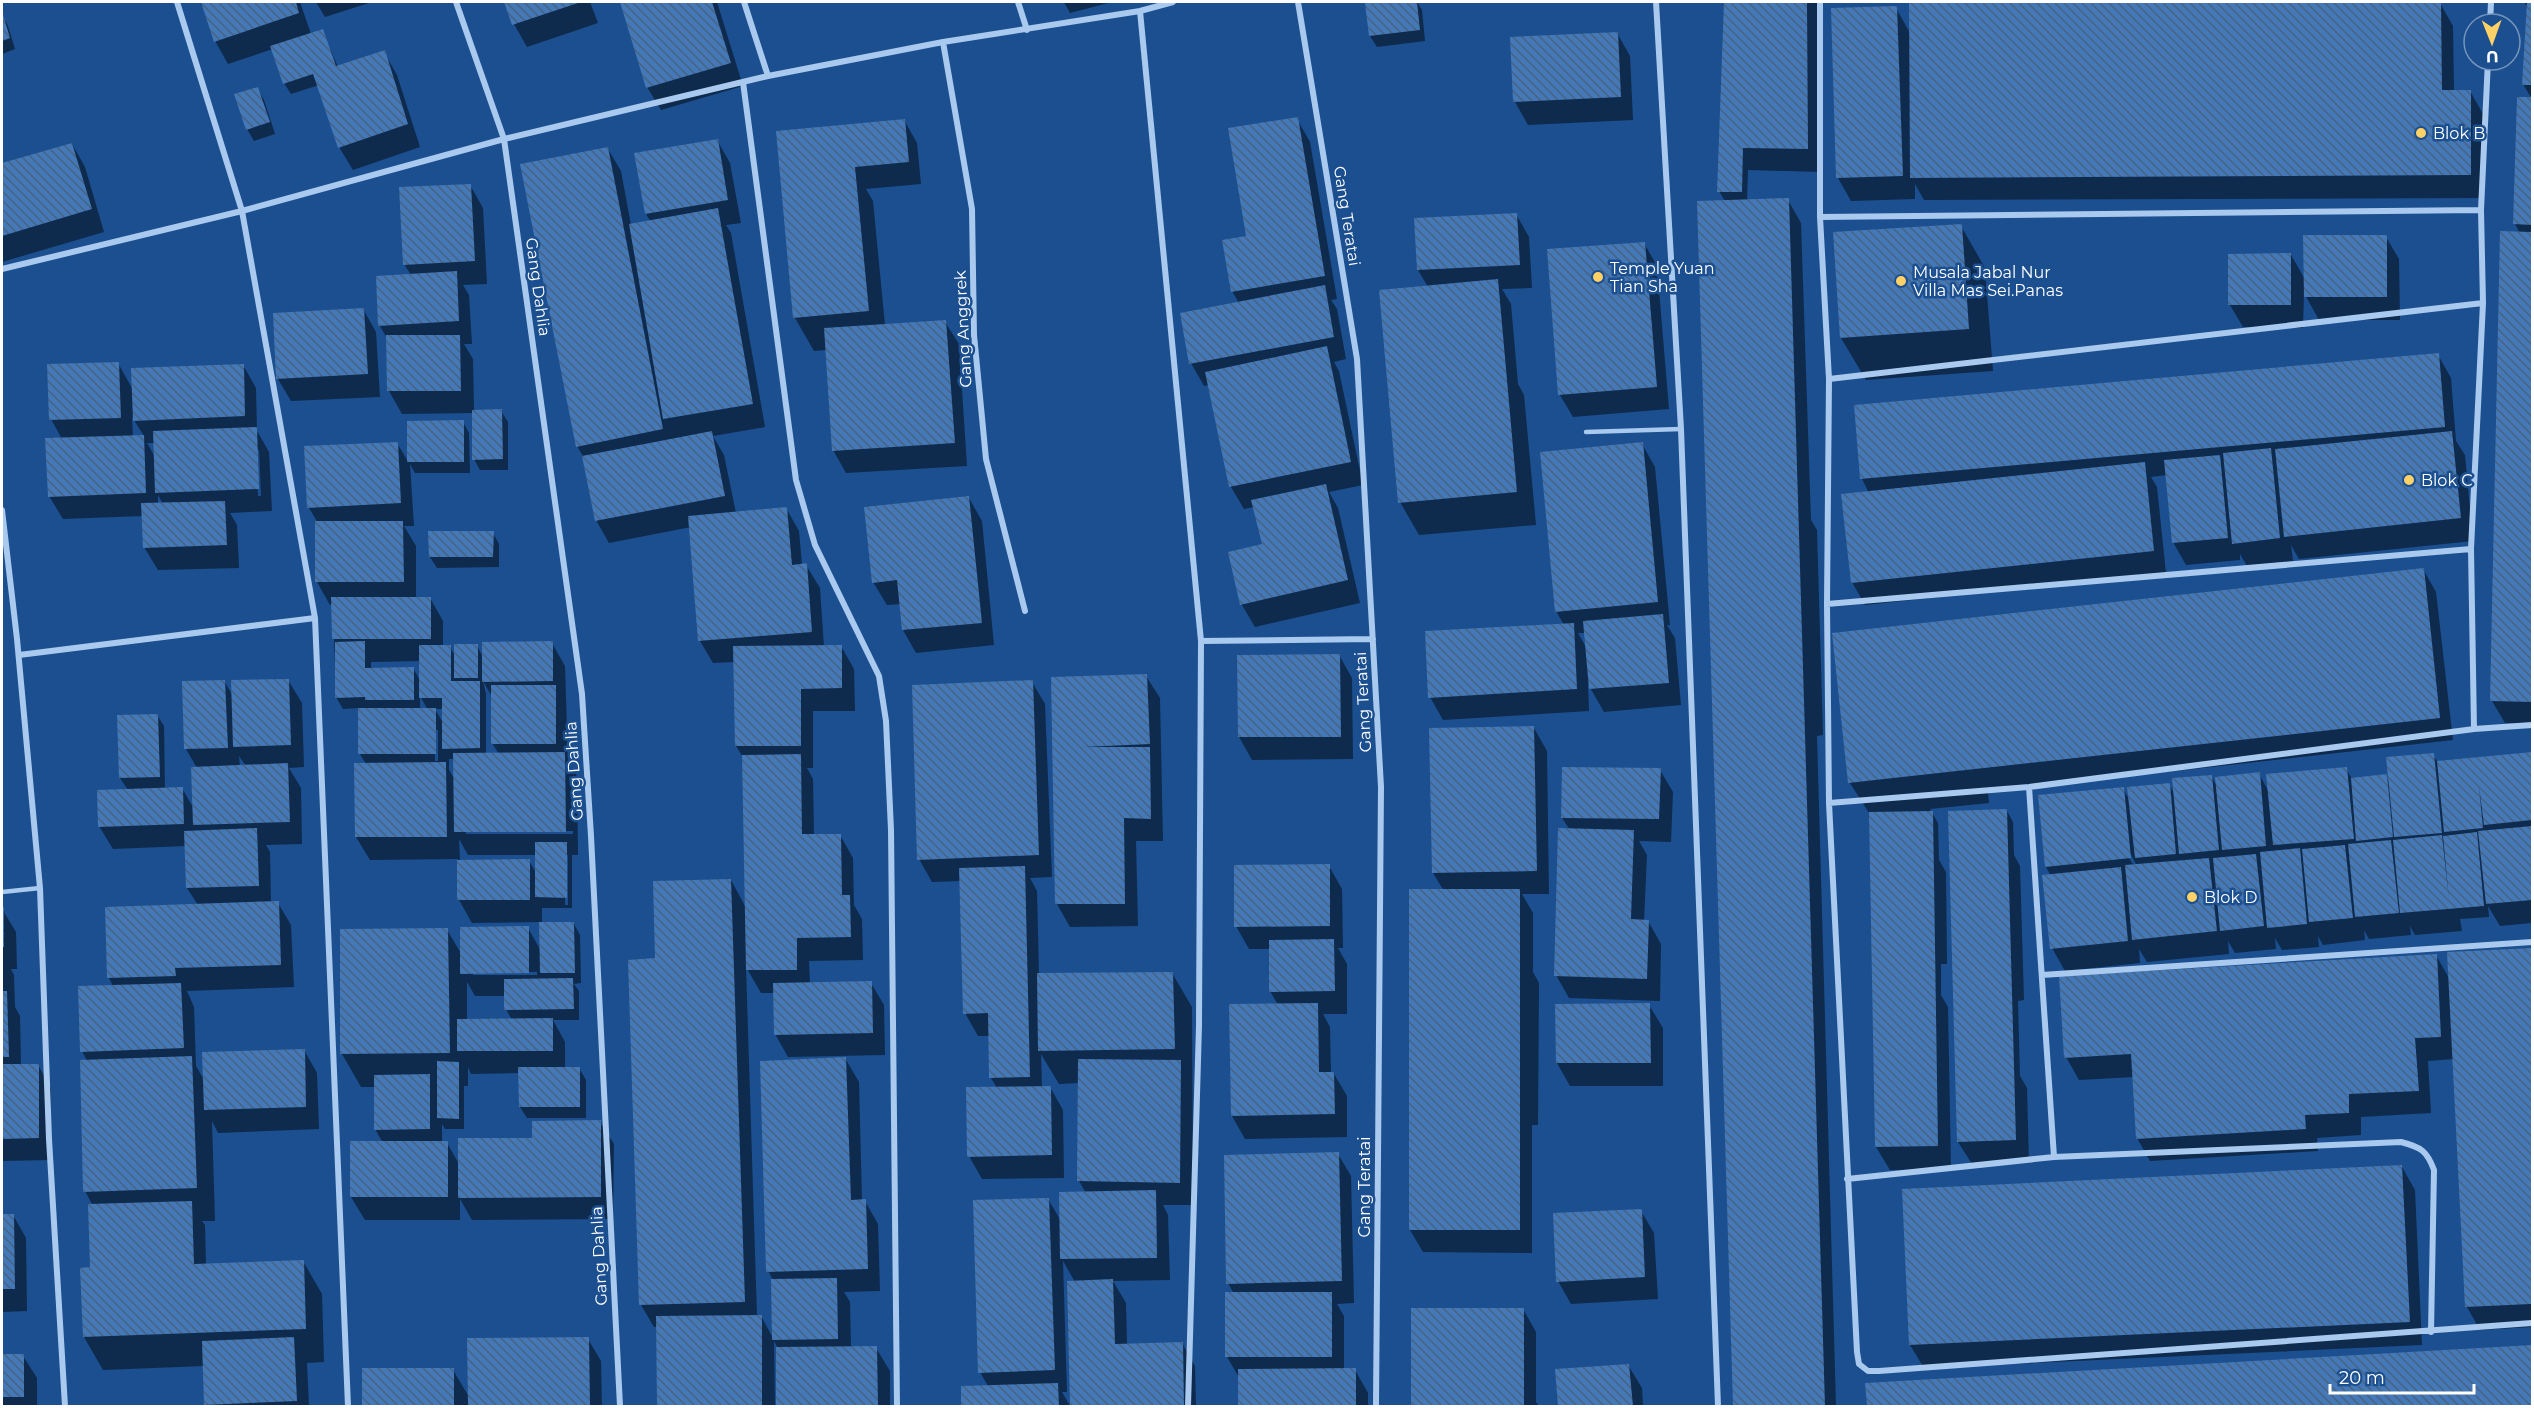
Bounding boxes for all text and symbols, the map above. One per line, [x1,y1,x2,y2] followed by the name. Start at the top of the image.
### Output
[2462,12,2522,72] north arrow
[2486,47,2499,66] text: U
[2433,124,2485,143] place label: Blok B
[2414,126,2428,140] marker: Blok B
[1330,165,1364,267] street label: Gang Teratai
[522,237,554,337] street label: Gang Dahlia
[1610,259,1715,296] place label: Temple Yuan Tian Sha
[1913,263,2063,300] place label: Musala Jabal Nur Villa Mas Sei.Panas
[950,269,976,388] street label: Gang Anggrek
[1591,270,1605,284] marker: Temple Yuan Tian Sha
[1894,274,1908,288] marker: Musala Jabal Nur Villa Mas Sei.Panas
[2421,471,2473,490] place label: Blok C
[2402,473,2416,487] marker: Blok C
[1351,651,1375,753] street label: Gang Teratai
[561,721,587,821] street label: Gang Dahlia
[2204,888,2257,907] place label: Blok D
[2185,890,2199,904] marker: Blok D
[1355,1137,1374,1237] street label: Gang Teratai
[587,1206,611,1306] street label: Gang Dahlia
[2330,1357,2474,1395] scale bar
[2339,1367,2385,1389] text: 20 m

